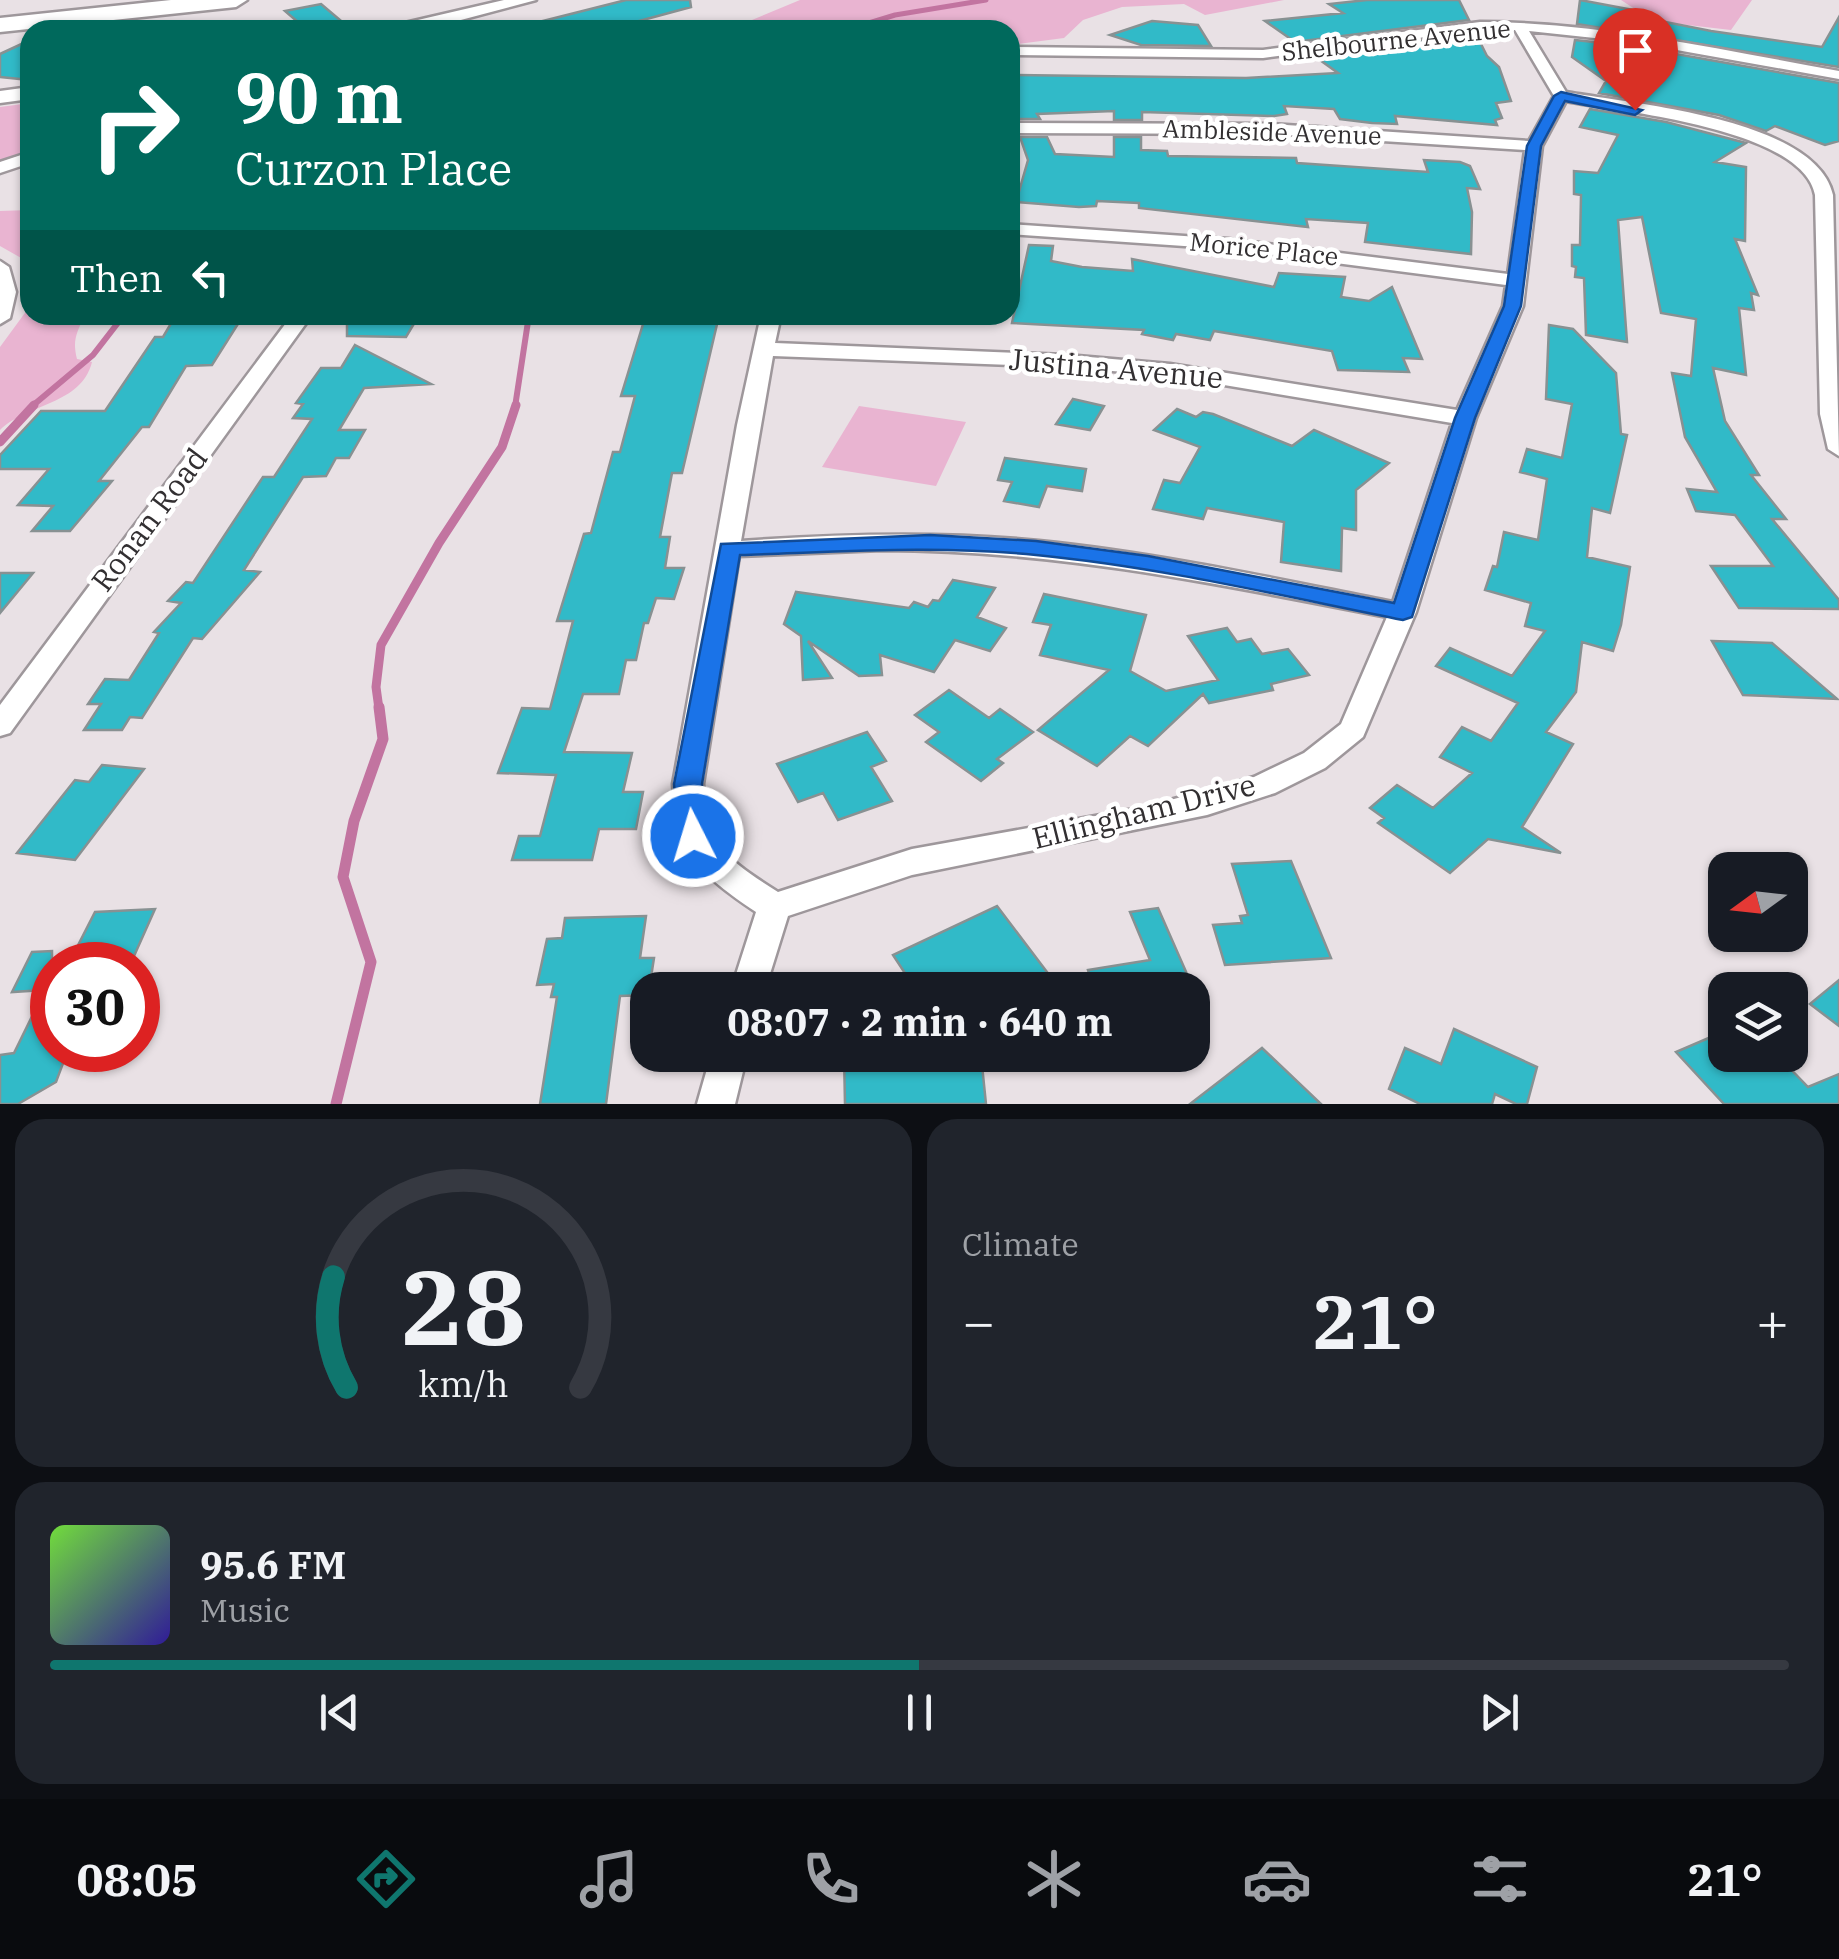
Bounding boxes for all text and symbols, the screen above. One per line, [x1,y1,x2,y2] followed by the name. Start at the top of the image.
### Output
[1593,8,1678,111] pin
[1280,11,1512,68] street label: Shelbourne Avenue
[1608,23,1663,78] icon: arrive
[235,51,403,142] text: 90 m
[70,60,200,190] icon: right
[1162,111,1382,152] street label: Ambleside Avenue
[235,139,512,197] text: Curzon Place
[1188,224,1340,273] street label: Morice Place
[183,250,238,305] icon: left
[70,253,163,302] text: Then
[1008,339,1225,396] street label: Justina Avenue
[82,440,215,599] street label: Ronan Road
[1028,764,1259,857] street label: Ellingham Drive
[641,784,745,888] position arrow
[1708,852,1808,952] north arrow
[1708,852,1808,1072] map controls
[30,942,160,1072] speed limit sign: 30
[1708,972,1808,1072] button: layers
[727,997,1113,1046] text: 08:07 · 2 min · 640 m
[962,1223,1079,1265] text: Climate
[401,1238,526,1374] text: 28
[1313,1272,1438,1370] text: 21°
[962,1286,995,1357] text: −
[1756,1286,1789,1357] text: +
[418,1360,509,1407] text: km/h
[200,1540,346,1589] text: 95.6 FM
[200,1589,290,1631] text: Music
[312,1685,367,1740] icon: previous
[892,1685,947,1740] icon: pause
[1472,1685,1527,1740] icon: next
[351,1844,421,1914] icon: directions
[574,1844,644,1914] icon: music
[796,1844,866,1914] icon: phone
[1019,1844,1089,1914] icon: climate
[1242,1844,1312,1914] icon: car
[1465,1844,1535,1914] icon: filters
[76,1850,198,1908] text: 08:05
[1687,1850,1763,1908] text: 21°

